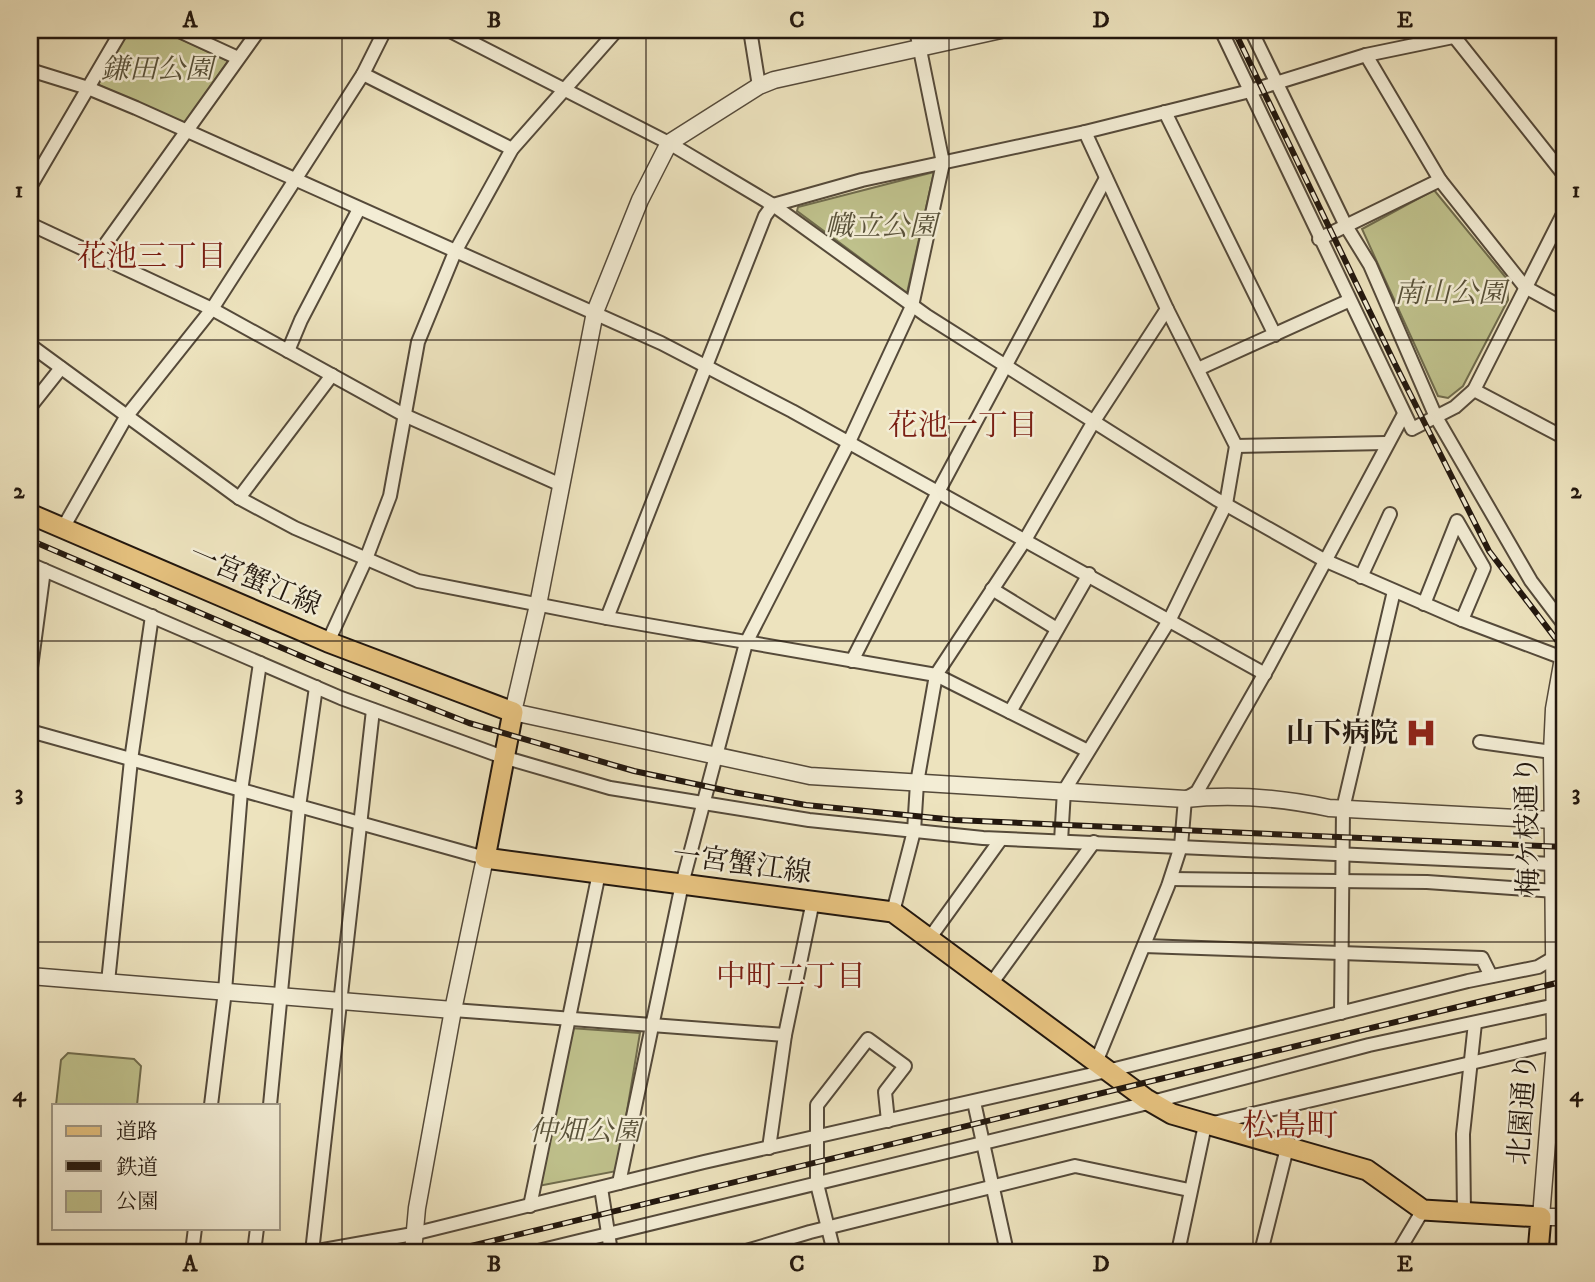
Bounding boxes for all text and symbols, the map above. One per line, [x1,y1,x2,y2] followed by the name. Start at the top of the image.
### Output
[182,6,199,35] text: A
[487,6,501,35] text: B
[789,6,805,35] text: C
[1092,6,1110,35] text: D
[1397,6,1413,35] text: E
[101,52,217,87] park label: 鎌田公園
[15,176,23,205] text: 1
[1572,176,1580,205] text: 1
[825,209,941,244] park label: 幟立公園
[77,239,227,276] district label: 花池三丁目
[1394,276,1510,311] park label: 南山公園
[888,408,1038,445] district label: 花池一丁目
[13,477,25,506] text: 2
[1570,477,1582,506] text: 2
[184,537,326,623] street label: 一宮蟹江線
[1286,716,1398,751] place label: 山下病院
[1404,716,1438,750] hospital icon: 山下病院
[1509,756,1547,896] street label: 梅ケ枝通り
[15,779,23,808] text: 3
[1572,779,1580,808] text: 3
[670,837,814,891] street label: 一宮蟹江線
[716,959,866,996] district label: 中町二丁目
[1502,1052,1544,1166] street label: 北園通り
[12,1080,27,1109] text: 4
[1569,1080,1584,1109] text: 4
[52,1104,280,1230] legend
[1242,1107,1338,1147] district label: 松島町
[529,1114,645,1149] park label: 仲畑公園
[116,1119,158,1145] text: 道路
[116,1155,158,1181] text: 鉄道
[116,1189,158,1215] text: 公園
[182,1250,199,1279] text: A
[487,1250,501,1279] text: B
[789,1250,805,1279] text: C
[1092,1250,1110,1279] text: D
[1397,1250,1413,1279] text: E

